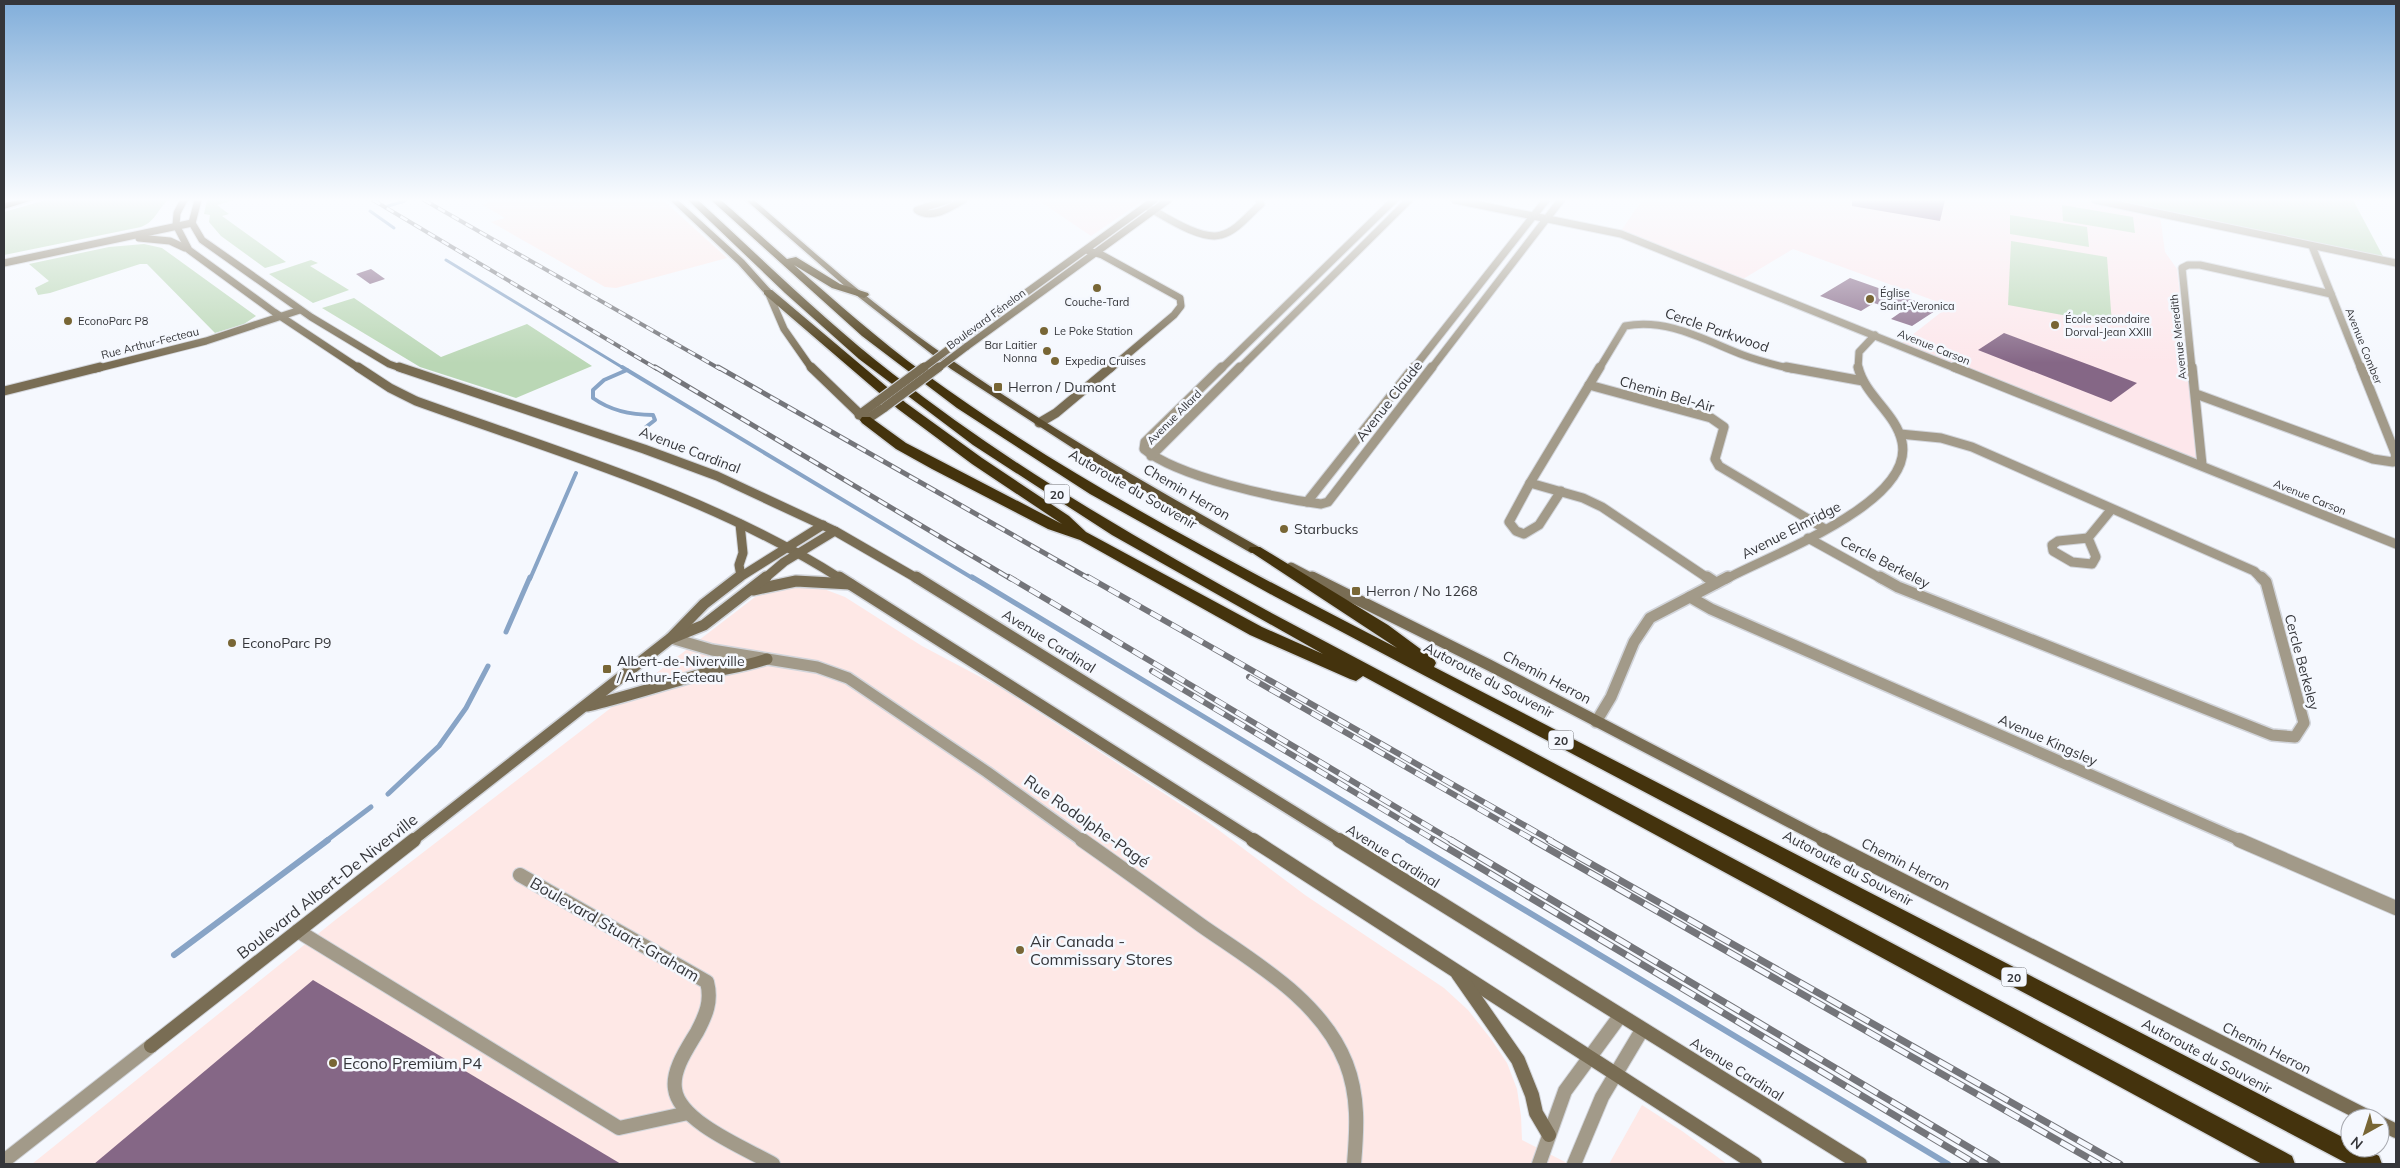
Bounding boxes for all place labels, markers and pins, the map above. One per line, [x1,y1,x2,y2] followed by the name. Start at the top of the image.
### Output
[1091,282,1103,294] marker: Couche-Tard
[1880,286,1955,313] place label: Église Saint-Veronica
[1864,293,1876,305] marker: Église Saint-Veronica
[1065,295,1129,309] place label: Couche-Tard
[2065,312,2152,339] place label: École secondaire Dorval-Jean XXIII
[78,314,149,328] place label: EconoParc P8
[62,315,74,327] marker: EconoParc P8
[2049,319,2061,331] marker: École secondaire Dorval-Jean XXIII
[1054,324,1133,338] place label: Le Poke Station
[1038,325,1050,337] marker: Le Poke Station
[984,338,1037,365] place label: Bar Laitier Nonna
[1041,345,1053,357] marker: Bar Laitier Nonna
[1065,354,1146,368] place label: Expedia Cruises
[1049,355,1061,367] marker: Expedia Cruises
[1008,378,1116,396] place label: Herron / Dumont
[992,381,1004,393] marker: Herron / Dumont
[1294,520,1359,538] place label: Starbucks
[1278,523,1290,535] marker: Starbucks
[1366,582,1478,600] place label: Herron / No 1268
[1350,585,1362,597] marker: Herron / No 1268
[242,634,331,652] place label: EconoParc P9
[226,637,238,649] marker: EconoParc P9
[616,652,745,686] place label: Albert-de-Niverville / Arthur-Fecteau
[601,663,613,675] marker: Albert-de-Niverville / Arthur-Fecteau
[1030,931,1173,969] place label: Air Canada - Commissary Stores
[1014,944,1026,956] marker: Air Canada - Commissary Stores
[343,1053,482,1073] place label: Econo Premium P4
[327,1057,339,1069] marker: Econo Premium P4

